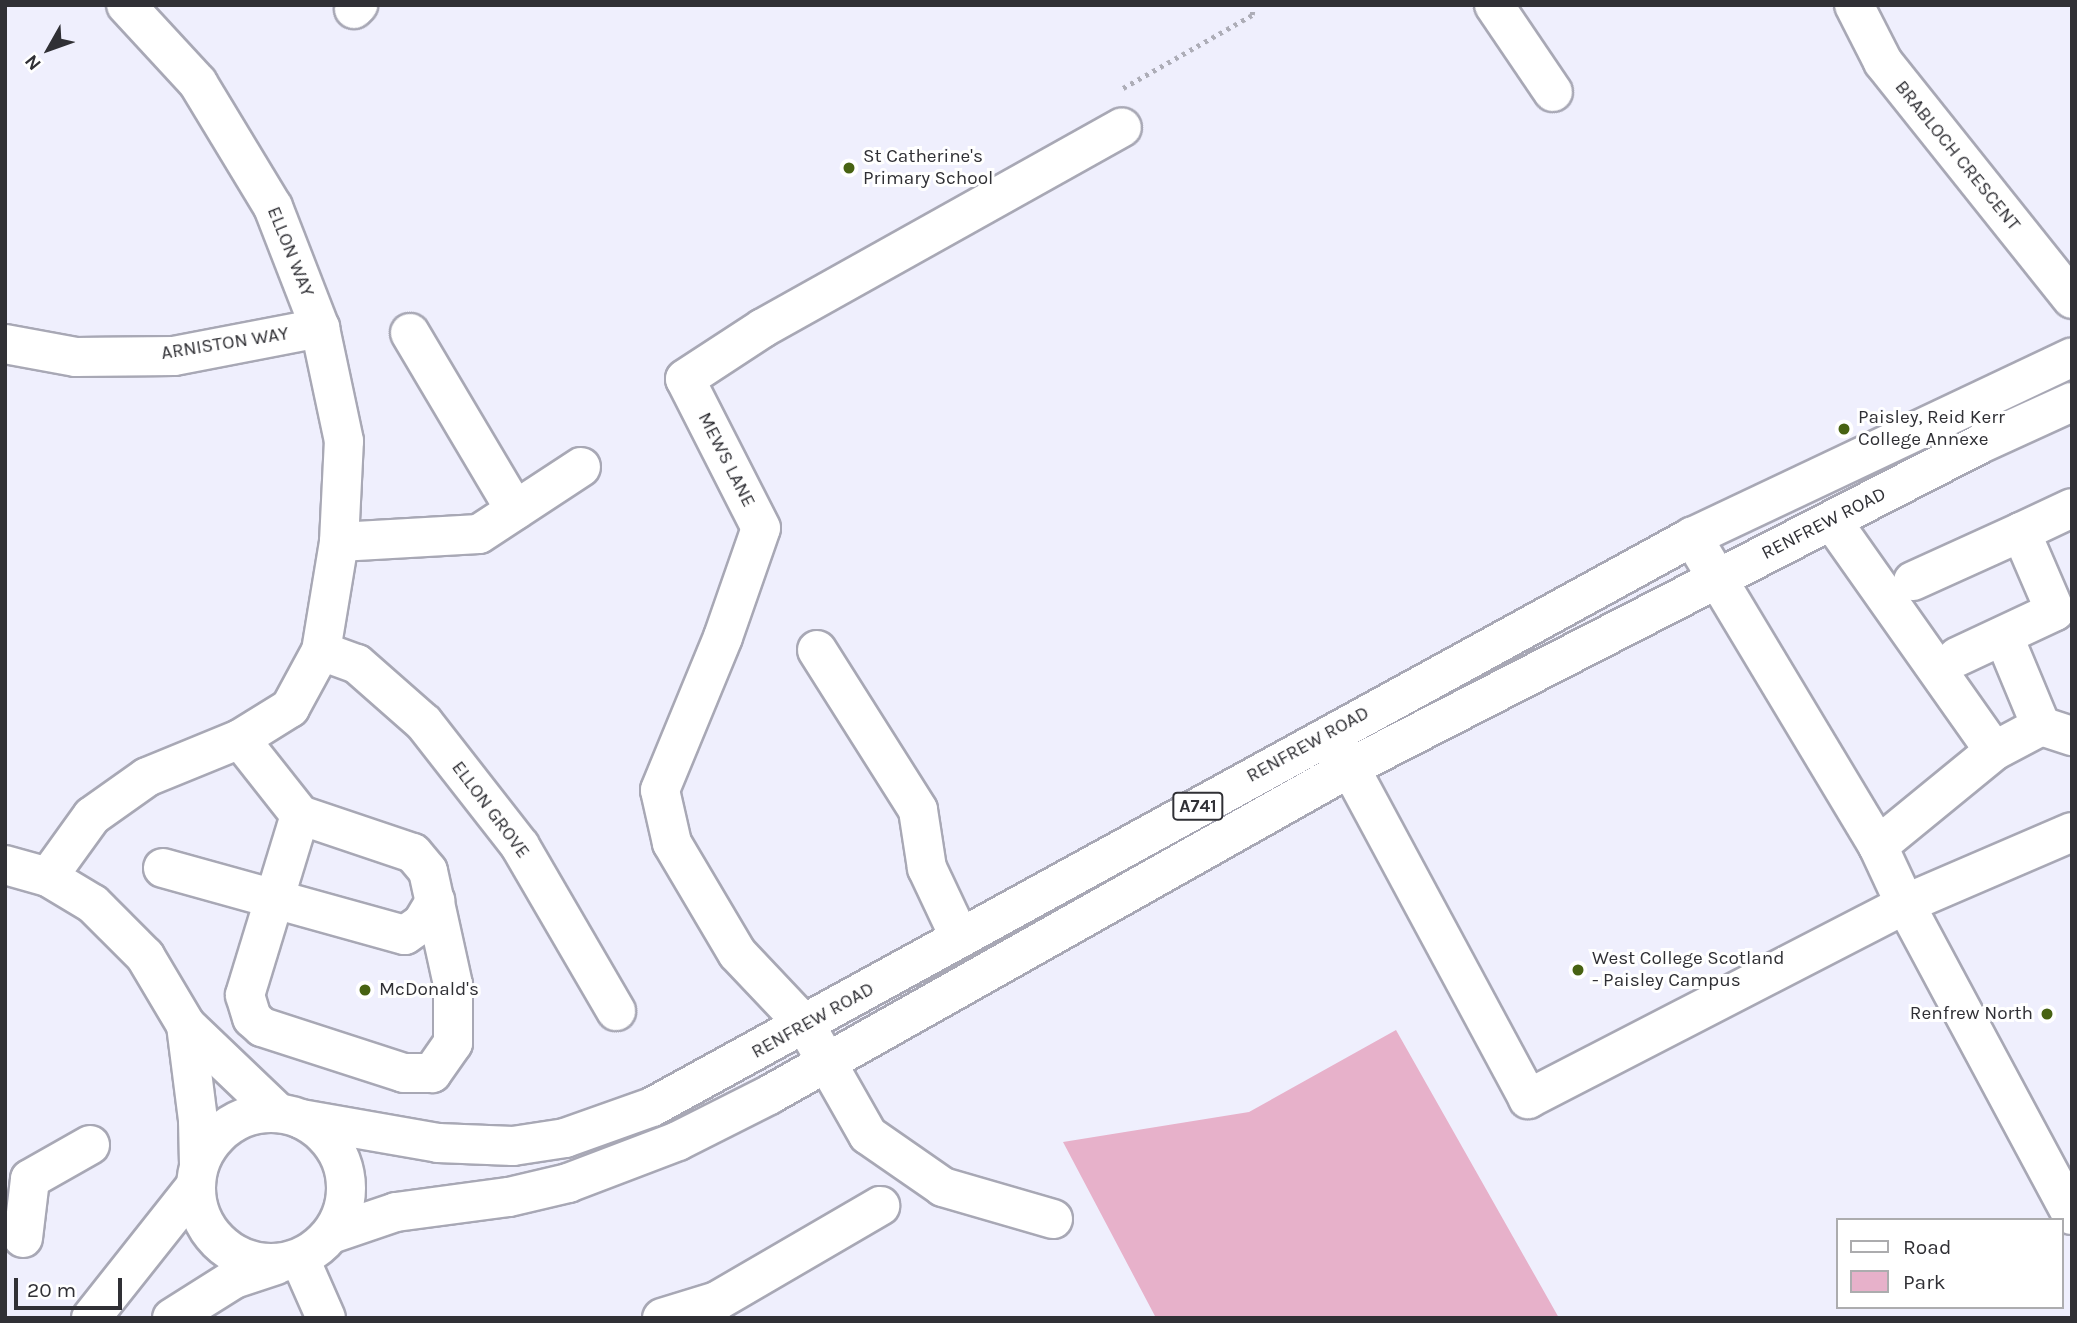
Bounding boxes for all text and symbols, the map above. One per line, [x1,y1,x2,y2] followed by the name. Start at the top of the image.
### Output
[14,14,84,84] north arrow
[20,50,46,75] text: N
[1889,76,2025,236] street label: BRABLOCH CRESCENT
[863,146,993,190] place label: St Catherine's Primary School
[841,160,857,176] marker: St Catherine's Primary School
[262,203,318,301] street label: ELLON WAY
[160,323,290,365] street label: ARNISTON WAY
[1858,407,2005,451] place label: Paisley, Reid Kerr College Annexe
[692,409,760,511] street label: MEWS LANE
[1836,421,1852,437] marker: Paisley, Reid Kerr College Annexe
[1758,483,1890,565] street label: RENFREW ROAD
[1243,702,1373,788] street label: RENFREW ROAD
[446,757,534,863] street label: ELLON GROVE
[1172,792,1224,820] road number: A741
[1592,948,1785,992] place label: West College Scotland - Paisley Campus
[1570,962,1586,978] marker: West College Scotland - Paisley Campus
[748,978,878,1064] street label: RENFREW ROAD
[379,979,479,1001] place label: McDonald's
[357,982,373,998] marker: McDonald's
[1910,1003,2033,1025] place label: Renfrew North
[2039,1006,2055,1022] marker: Renfrew North
[1836,1218,2063,1309] legend
[1903,1235,1951,1259] text: Road
[18,1264,126,1308] scale bar
[1903,1270,1946,1294] text: Park
[27,1278,76,1302] text: 20 m

